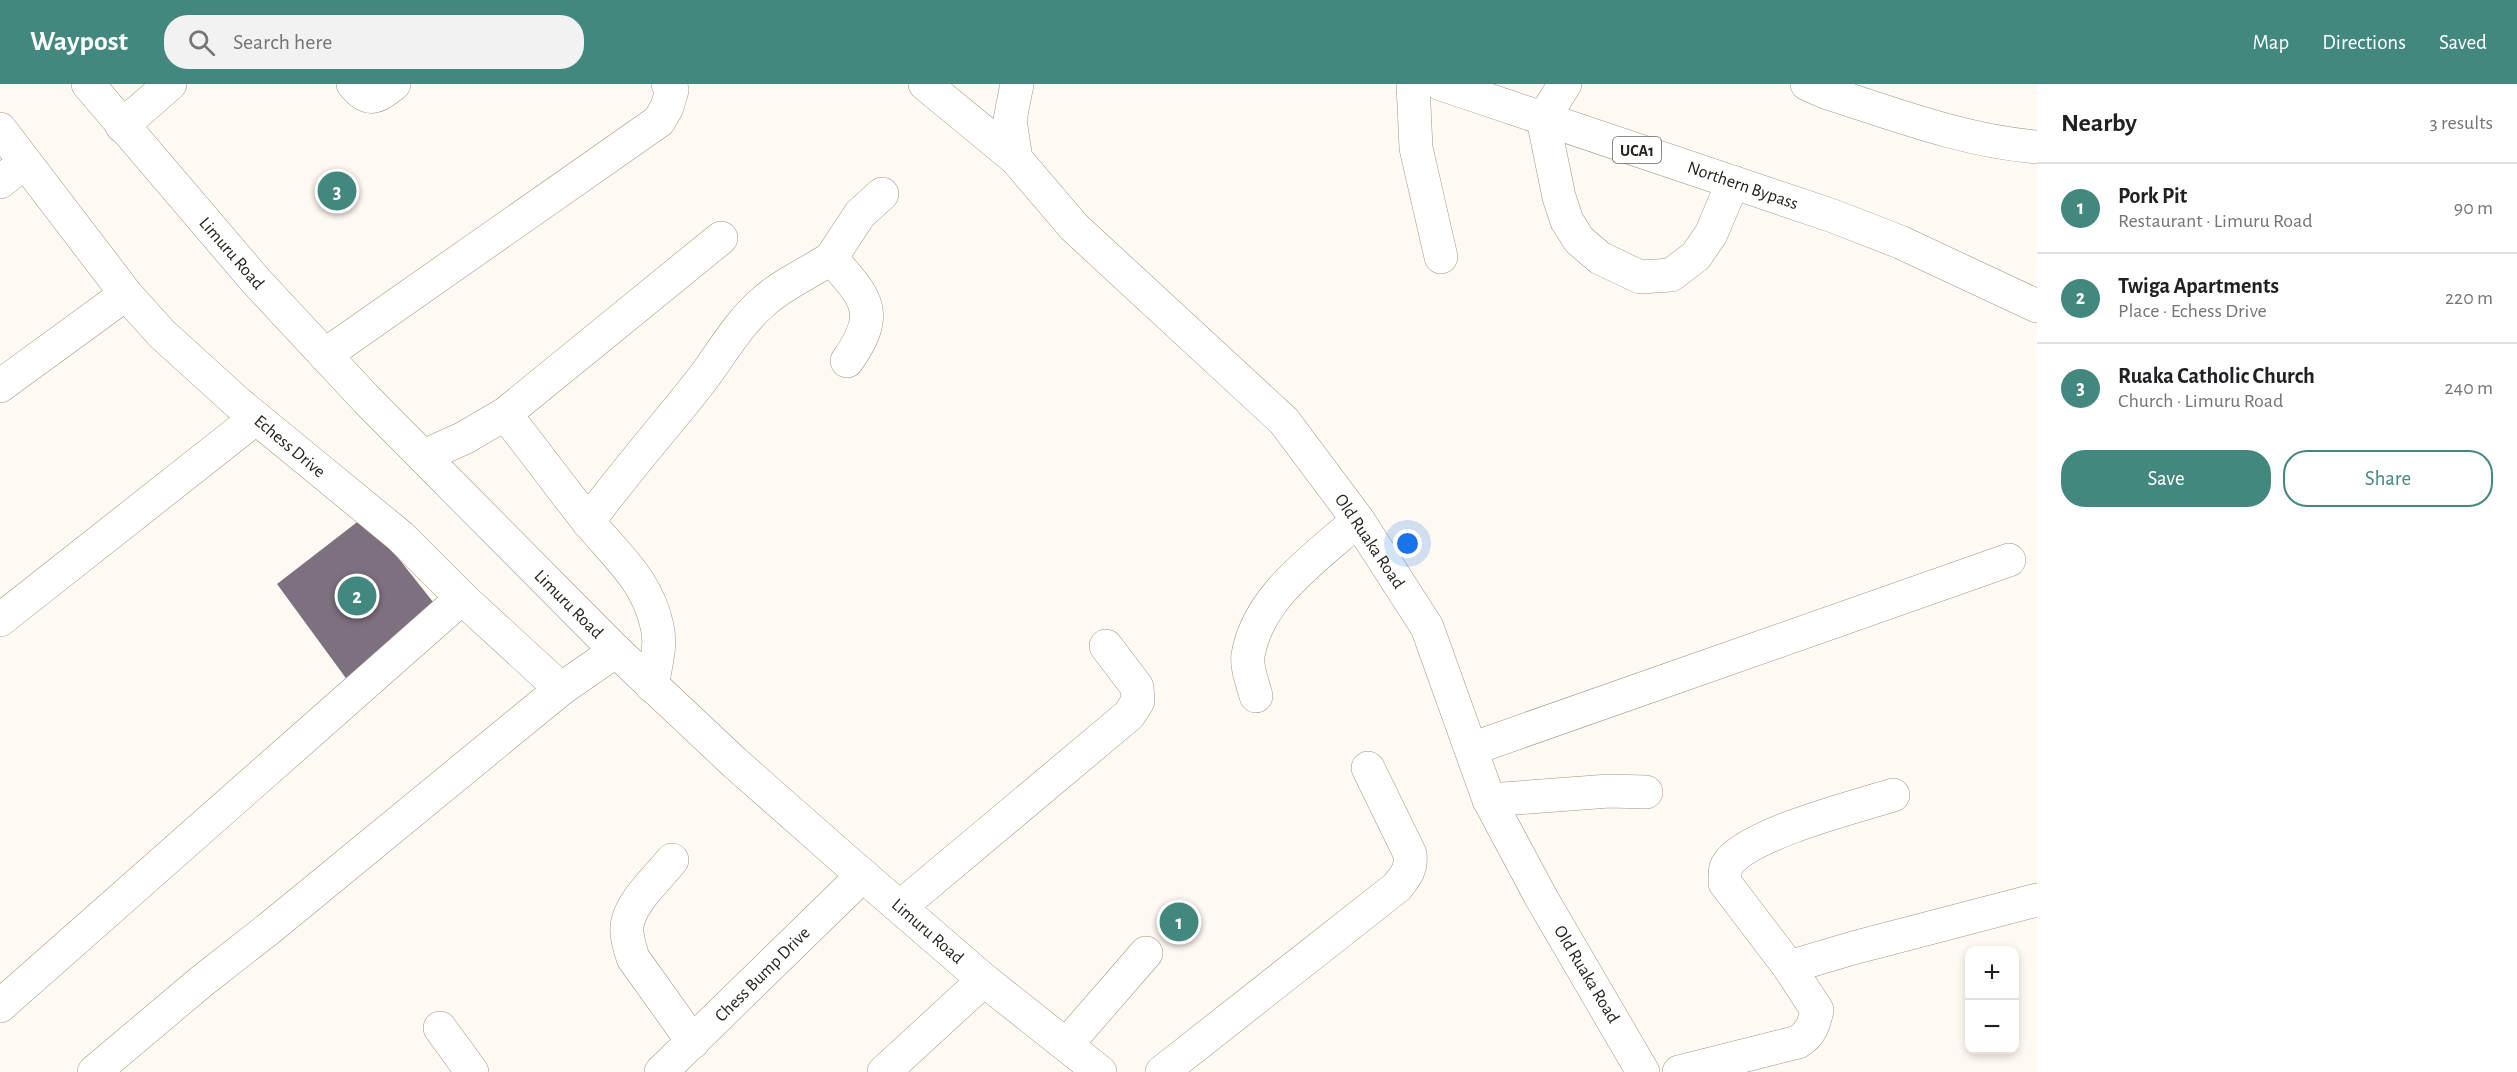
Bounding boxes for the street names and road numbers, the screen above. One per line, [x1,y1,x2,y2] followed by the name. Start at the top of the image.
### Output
[1613,137,1661,163] road number: UCA1
[1685,159,1800,213] street label: Northern Bypass
[195,214,267,293] street label: Limuru Road
[250,412,328,481] street label: Echess Drive
[1331,491,1407,592] street label: Old Ruaka Road
[530,567,606,643] street label: Limuru Road
[888,896,967,968] street label: Limuru Road
[1550,923,1622,1026] street label: Old Ruaka Road
[712,924,814,1026] street label: Chess Bump Drive

